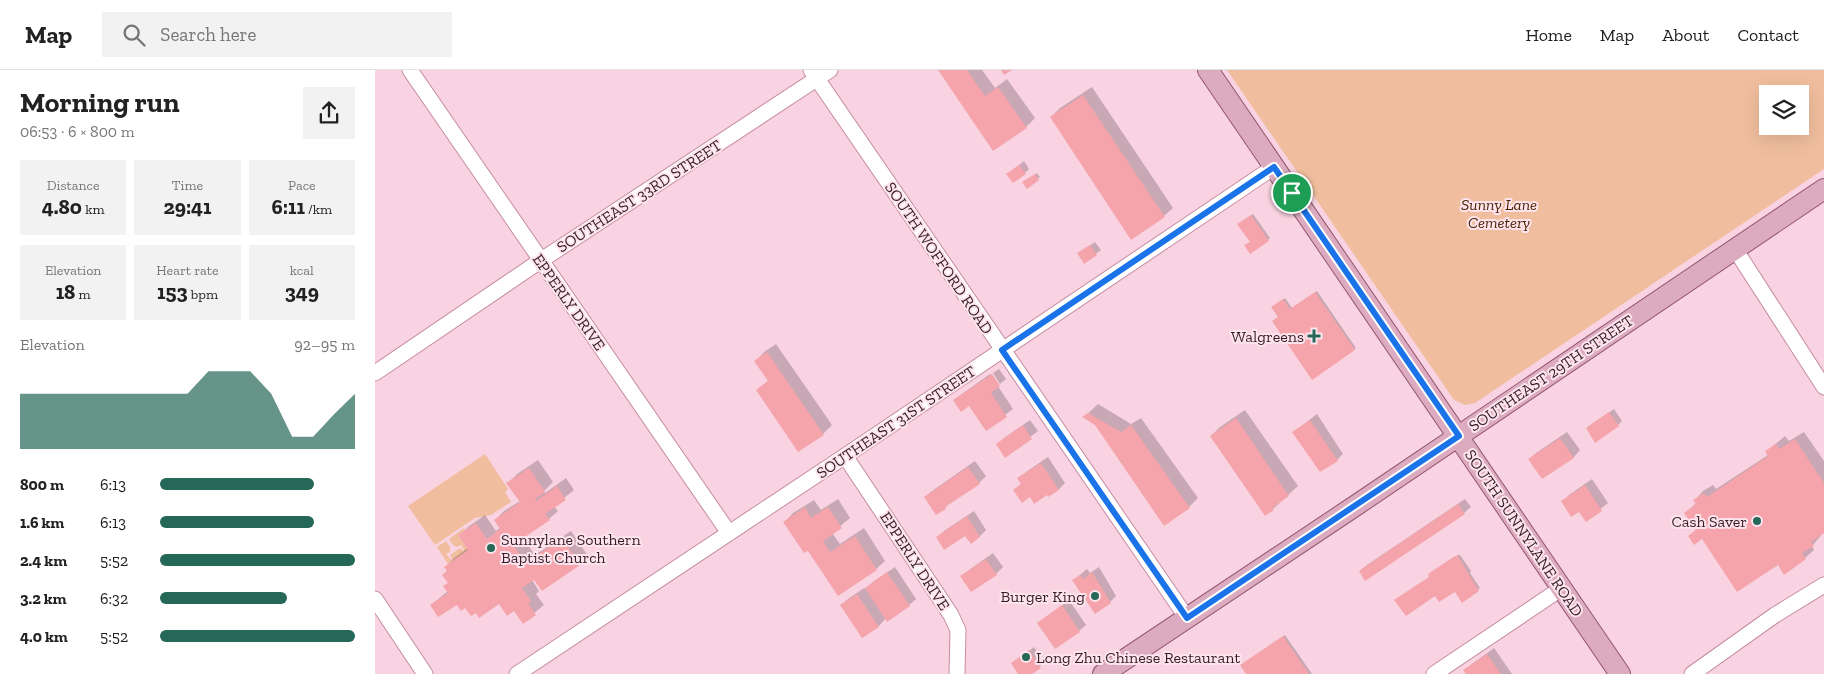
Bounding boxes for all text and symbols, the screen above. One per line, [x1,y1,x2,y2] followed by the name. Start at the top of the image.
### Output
[102,12,452,57] search box
[25,20,72,49] text: Map
[120,21,148,49] icon: search
[160,23,257,46] text: Search here
[1525,24,1572,46] text: Home
[1600,24,1634,46] text: Map
[1662,24,1709,46] text: About
[1737,24,1799,46] text: Contact
[1759,85,1809,135] map controls
[1759,85,1809,135] button: layers
[20,86,180,119] text: Morning run
[303,87,355,139] button: share
[20,122,135,141] text: 06:53 · 6 × 800 m
[553,136,725,256] street label: SOUTHEAST 33RD STREET
[1271,172,1313,214] pin
[47,177,100,194] text: Distance
[172,177,203,194] text: Time
[288,177,316,194] text: Pace
[881,178,997,338] street label: SOUTH WOFFORD ROAD
[1278,179,1306,207] icon: arrive
[42,194,82,219] text: 4.80
[163,194,212,219] text: 29:41
[271,194,305,219] text: 6:11
[1461,195,1537,232] park label: Sunny Lane Cemetery
[82,201,105,218] text: km
[305,201,332,218] text: /km
[529,250,609,354] street label: EPPERLY DRIVE
[45,262,101,279] text: Elevation
[156,262,219,279] text: Heart rate
[290,262,314,279] text: kcal
[56,279,75,304] text: 18
[157,279,188,304] text: 153
[285,279,319,304] text: 349
[75,286,91,303] text: m
[188,286,218,303] text: bpm
[1465,311,1637,435] street label: SOUTHEAST 29TH STREET
[1231,327,1304,346] place label: Walgreens
[1308,330,1320,342] marker: Walgreens
[20,335,85,354] text: Elevation
[294,335,355,354] text: 92–95 m
[813,362,979,482] street label: SOUTHEAST 31ST STREET
[1461,446,1587,620] street label: SOUTH SUNNYLANE ROAD
[20,475,64,494] text: 800 m
[100,475,126,494] text: 6:13
[876,508,954,614] street label: EPPERLY DRIVE
[1671,512,1747,531] place label: Cash Saver
[20,513,64,532] text: 1.6 km
[100,513,126,532] text: 6:13
[1751,515,1763,527] marker: Cash Saver
[501,530,642,567] place label: Sunnylane Southern Baptist Church
[485,542,497,554] marker: Sunnylane Southern Baptist Church
[20,551,67,570] text: 2.4 km
[100,551,128,570] text: 5:52
[1001,587,1085,606] place label: Burger King
[20,589,67,608] text: 3.2 km
[100,589,128,608] text: 6:32
[1089,590,1101,602] marker: Burger King
[20,627,68,646] text: 4.0 km
[100,627,128,646] text: 5:52
[1036,648,1240,667] place label: Long Zhu Chinese Restaurant
[1020,651,1032,663] marker: Long Zhu Chinese Restaurant

